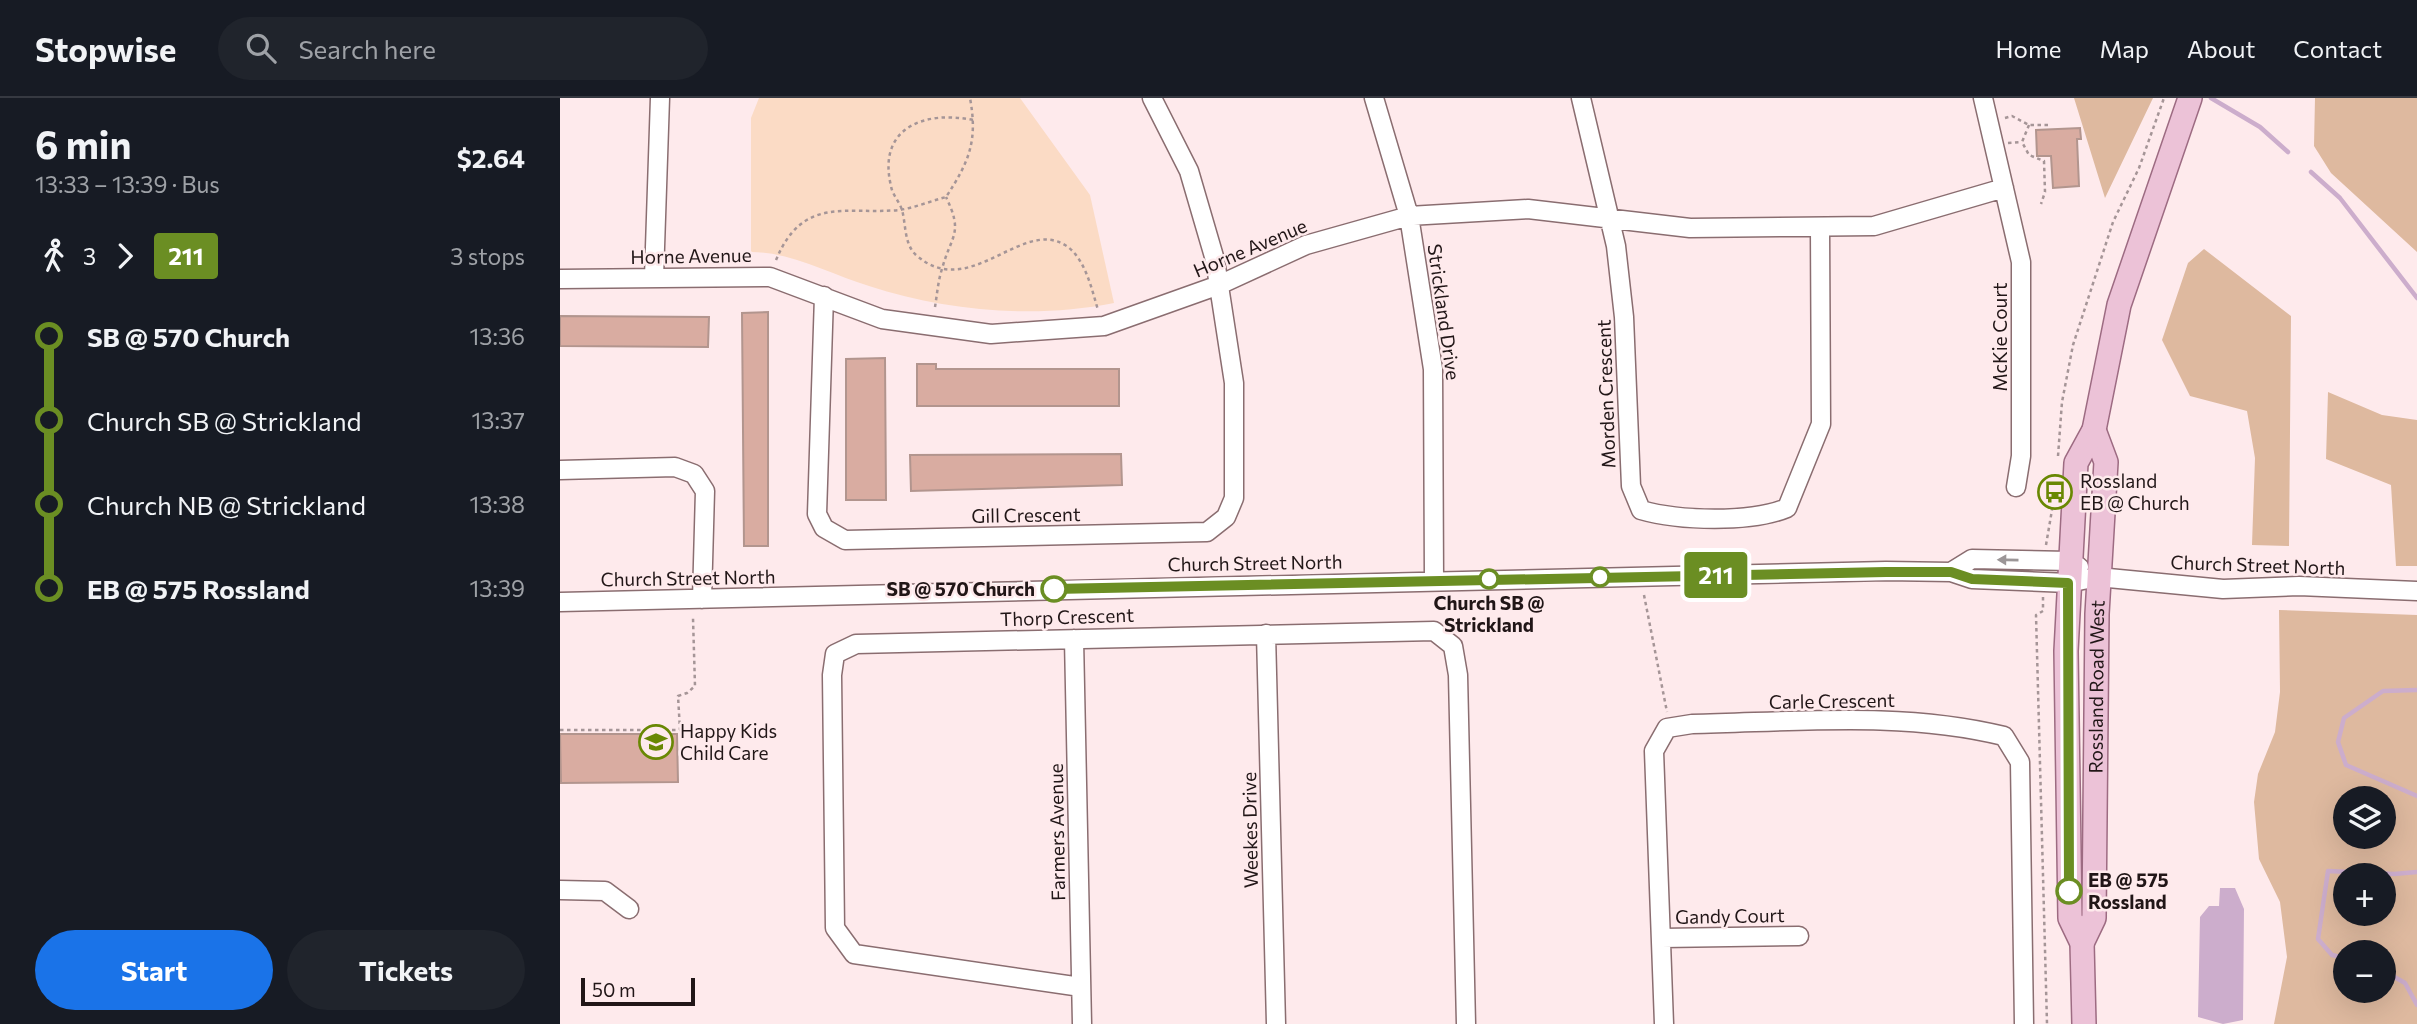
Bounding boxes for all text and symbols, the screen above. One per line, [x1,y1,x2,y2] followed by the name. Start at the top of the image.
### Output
[218,17,708,80] search box
[35,28,176,69] text: Stopwise
[242,29,280,67] icon: search
[298,33,436,64] text: Search here
[1996,34,2062,63] text: Home
[2100,34,2149,63] text: Map
[2187,34,2255,63] text: About
[2293,34,2382,63] text: Contact
[35,120,131,167] text: 6 min
[457,142,525,173] text: $2.64
[35,170,220,198] text: 13:33 – 13:39 · Bus
[1190,213,1310,282] street label: Horne Avenue
[35,237,73,275] icon: walk
[106,237,144,275] icon: forward
[168,241,204,270] text: 211
[83,242,96,270] text: 3
[450,242,525,270] text: 3 stops
[1424,242,1465,381] street label: Strickland Drive
[630,243,752,268] street label: Horne Avenue
[1988,282,2011,392] street label: McKie Court
[1591,319,1620,469] street label: Morden Crescent
[87,321,290,352] text: SB @ 570 Church
[470,322,525,350] text: 13:36
[87,405,362,436] text: Church SB @ Strickland
[471,406,525,434] text: 13:37
[2080,469,2190,514] place label: Rossland EB @ Church
[2036,473,2074,511] bus stop icon: Rossland EB @ Church
[87,489,366,520] text: Church NB @ Strickland
[470,490,525,518] text: 13:38
[971,502,1081,527] street label: Gill Crescent
[1167,549,1343,576] street label: Church Street North
[2170,550,2346,579] street label: Church Street North
[1676,552,1756,598] line badge: 211
[1997,554,2019,566] one-way arrow
[1698,560,1734,589] text: 211
[600,564,776,591] street label: Church Street North
[1590,567,1610,587] unlabelled marker
[1479,569,1499,589] marker: Church SB @ Strickland
[87,573,310,604] text: EB @ 575 Rossland
[470,574,525,602] text: 13:39
[1041,576,1067,602] marker: SB @ 570 Church
[887,577,1035,600] place label: SB @ 570 Church
[1434,591,1544,636] place label: Church SB @ Strickland
[2083,599,2109,774] street label: Rossland Road West
[1000,603,1135,630] street label: Thorp Crescent
[1769,688,1895,713] street label: Carle Crescent
[680,719,777,764] place label: Happy Kids Child Care
[637,723,675,761] school or university icon: Happy Kids Child Care
[1044,763,1069,901] street label: Farmers Avenue
[1237,772,1262,888] street label: Weekes Drive
[2333,786,2396,1003] map controls
[2333,786,2396,849] button: layers
[2333,863,2396,926] button: +
[2088,868,2169,913] place label: EB @ 575 Rossland
[2056,878,2082,904] marker: EB @ 575 Rossland
[1675,903,1785,928] street label: Gandy Court
[35,930,273,1010] button: Start
[287,930,525,1010] button: Tickets
[2333,940,2396,1003] button: −
[581,975,695,1007] scale bar
[592,978,636,1001] text: 50 m

